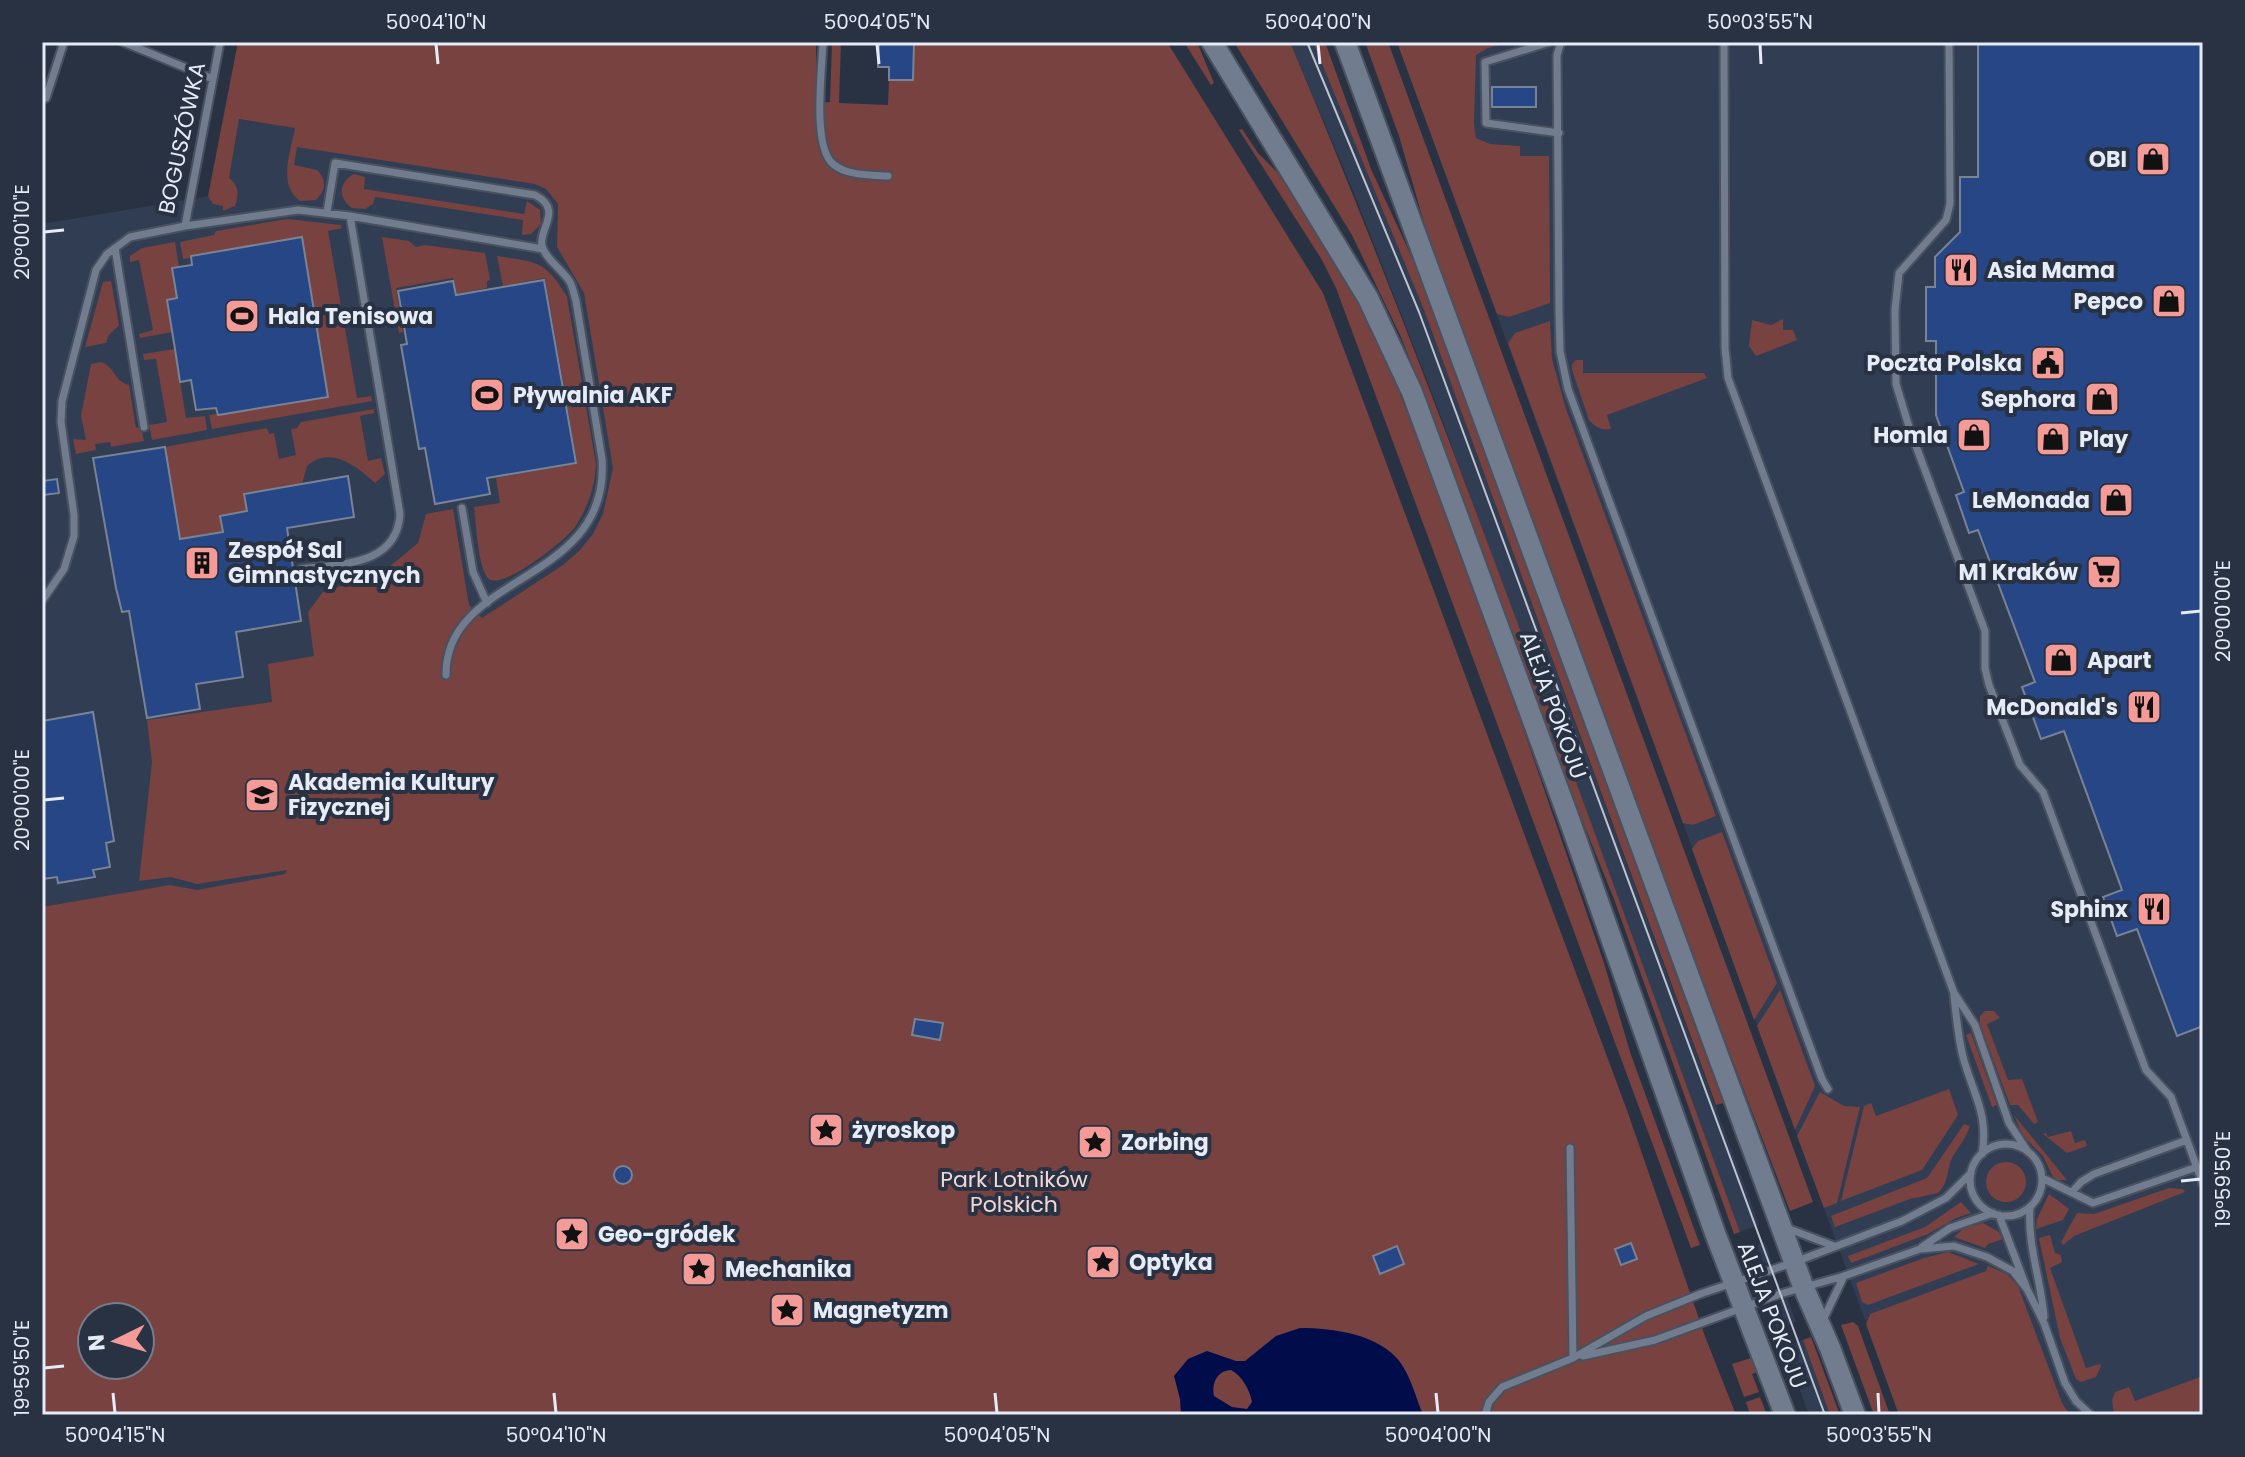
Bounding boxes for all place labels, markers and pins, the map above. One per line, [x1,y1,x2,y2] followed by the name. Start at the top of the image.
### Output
[2134,140,2172,178] shop icon: OBI
[2089,144,2127,175] place label: OBI
[1942,251,1980,289] restaurant icon: Asia Mama
[1987,255,2115,286] place label: Asia Mama
[2150,282,2188,320] shop icon: Pepco
[2073,286,2143,317] place label: Pepco
[223,297,261,335] sports icon: Hala Tenisowa
[268,301,433,332] place label: Hala Tenisowa
[2029,344,2067,382] public building icon: Poczta Polska
[1866,348,2022,379] place label: Poczta Polska
[468,376,506,414] sports icon: Pływalnia AKF
[513,380,673,411] place label: Pływalnia AKF
[2083,380,2121,418] shop icon: Sephora
[1981,384,2076,415] place label: Sephora
[1955,416,1993,454] shop icon: Homla
[1873,420,1948,451] place label: Homla
[2034,420,2072,458] shop icon: Play
[2079,424,2128,455] place label: Play
[2097,481,2135,519] shop icon: LeMonada
[1972,485,2090,516] place label: LeMonada
[228,535,421,591] place label: Zespół Sal Gimnastycznych
[183,544,221,582] building icon: Zespół Sal Gimnastycznych
[2085,553,2123,591] supermarket icon: M1 Kraków
[1959,557,2078,588] place label: M1 Kraków
[2042,641,2080,679] shop icon: Apart
[2087,645,2152,676] place label: Apart
[2125,688,2163,726] restaurant icon: McDonald's
[1986,692,2118,723] place label: McDonald's
[288,767,494,823] place label: Akademia Kultury Fizycznej
[243,776,281,814] school or university icon: Akademia Kultury Fizycznej
[2135,890,2173,928] restaurant icon: Sphinx
[2050,894,2128,925] place label: Sphinx
[807,1111,845,1149] place icon: żyroskop
[852,1115,955,1146] place label: żyroskop
[1076,1123,1114,1161] place icon: Zorbing
[1121,1127,1209,1158] place label: Zorbing
[553,1215,591,1253] place icon: Geo-gródek
[598,1219,736,1250] place label: Geo-gródek
[1084,1243,1122,1281] place icon: Optyka
[1129,1247,1213,1278] place label: Optyka
[680,1250,718,1288] place icon: Mechanika
[725,1254,852,1285] place label: Mechanika
[768,1291,806,1329] place icon: Magnetyzm
[813,1295,949,1326] place label: Magnetyzm

